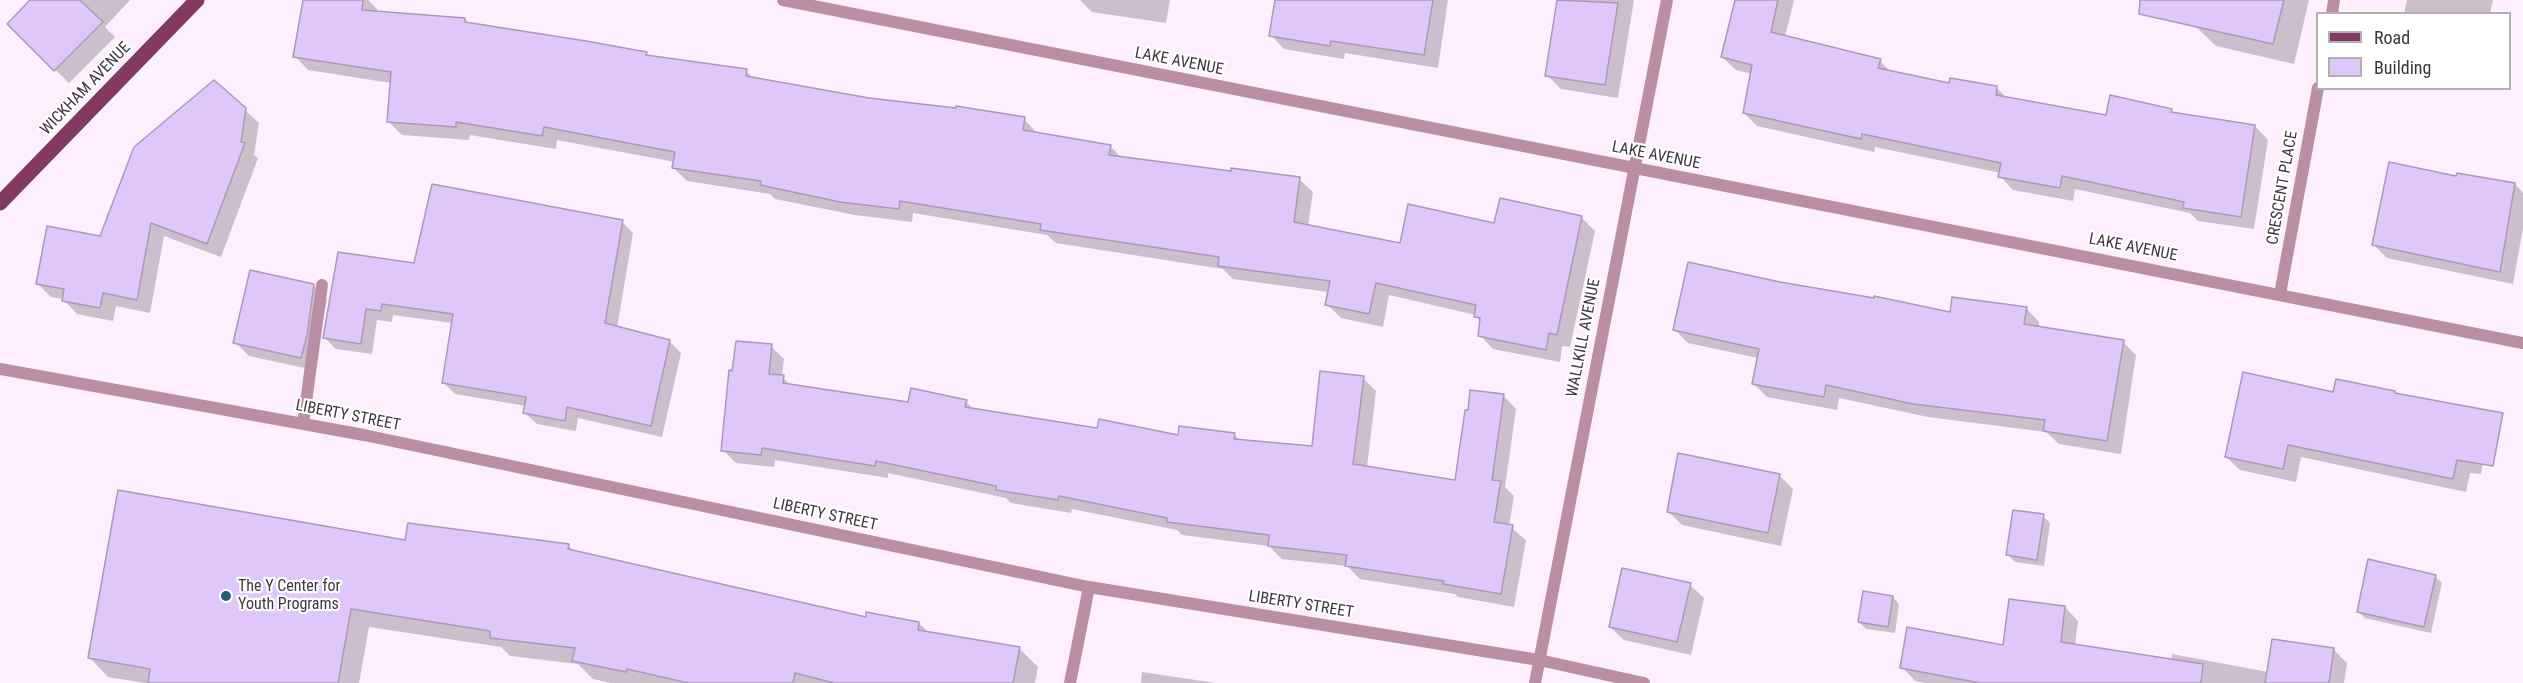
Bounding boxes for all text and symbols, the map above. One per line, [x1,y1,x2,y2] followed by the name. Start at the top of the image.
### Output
[2316,12,2511,90] legend
[2374,27,2410,48] text: Road
[37,39,135,139] street label: WICKHAM AVENUE
[1133,44,1225,80] street label: LAKE AVENUE
[2374,57,2431,78] text: Building
[2264,130,2302,246] street label: CRESCENT PLACE
[1610,138,1702,174] street label: LAKE AVENUE
[2087,230,2179,266] street label: LAKE AVENUE
[1563,277,1605,399] street label: WALLKILL AVENUE
[294,396,402,436] street label: LIBERTY STREET
[771,495,879,535] street label: LIBERTY STREET
[238,577,340,615] place label: The Y Center for Youth Programs
[1247,587,1355,623] street label: LIBERTY STREET
[219,589,233,603] marker: The Y Center for Youth Programs

